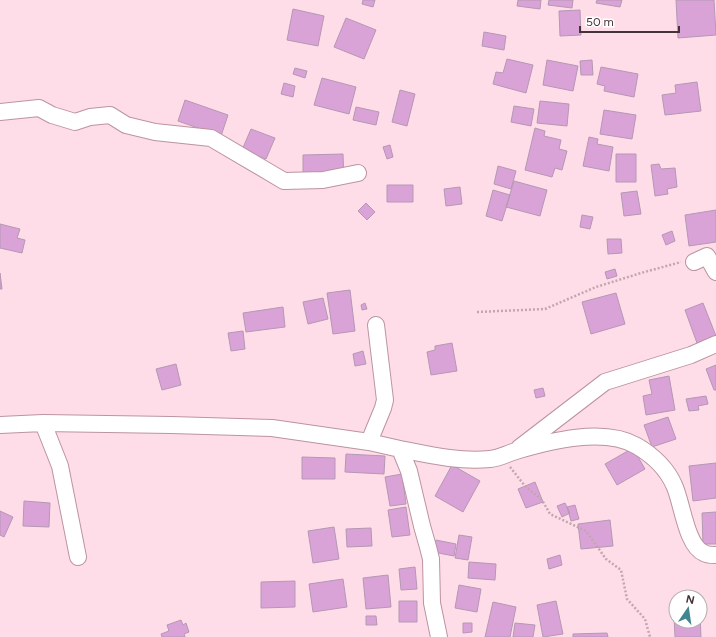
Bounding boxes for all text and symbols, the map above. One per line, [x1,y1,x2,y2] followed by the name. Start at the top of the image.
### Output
[580,8,679,34] scale bar
[586,15,614,29] text: 50 m
[668,589,708,629] north arrow
[685,592,696,607] text: N

